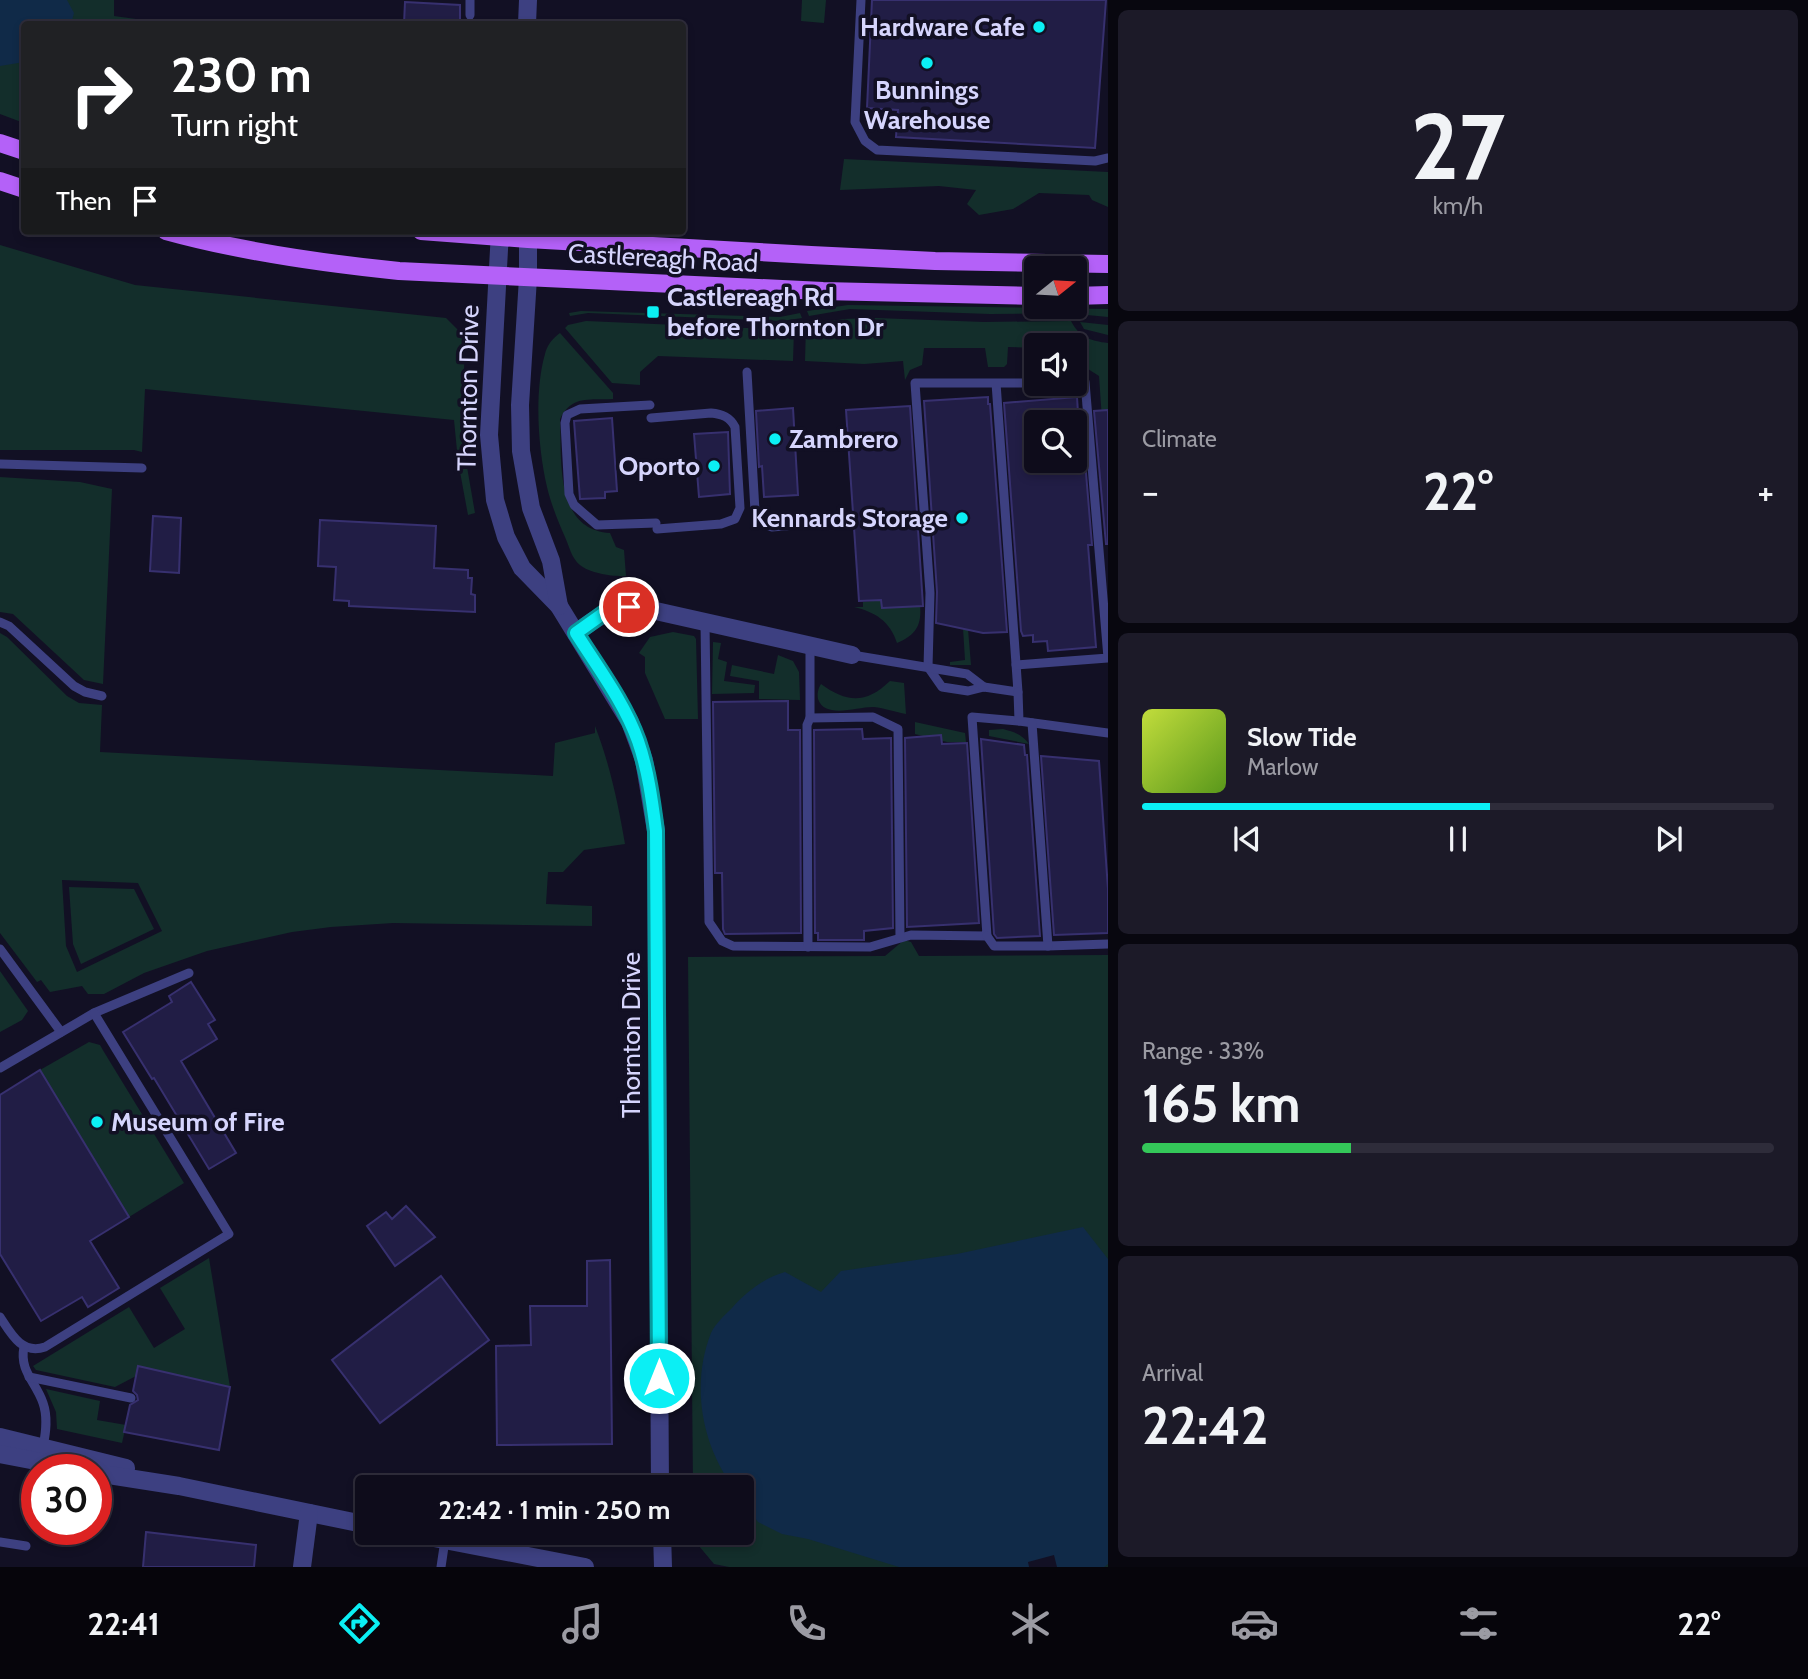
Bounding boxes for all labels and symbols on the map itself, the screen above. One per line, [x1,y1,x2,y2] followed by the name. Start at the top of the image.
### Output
[860,11,1025,43] place label: Hardware Cafe
[1031,19,1047,35] marker: Hardware Cafe
[919,55,935,71] marker: Bunnings Warehouse
[864,74,990,136] place label: Bunnings Warehouse
[567,237,759,279] street label: Castlereagh Road
[1024,256,1087,318] north arrow
[667,281,884,343] place label: Castlereagh Rd before Thornton Dr
[645,304,661,320] marker: Castlereagh Rd before Thornton Dr
[451,305,485,471] street label: Thornton Drive
[789,423,898,455] place label: Zambrero
[767,431,783,447] marker: Zambrero
[618,450,700,482] place label: Oporto
[706,458,722,474] marker: Oporto
[751,502,948,534] place label: Kennards Storage
[954,510,970,526] marker: Kennards Storage
[599,577,659,637] pin
[615,952,647,1118] street label: Thornton Drive
[111,1106,285,1138] place label: Museum of Fire
[89,1114,105,1130] marker: Museum of Fire
[622,1341,696,1415] position arrow
[21,1454,112,1545] speed limit sign: 30

